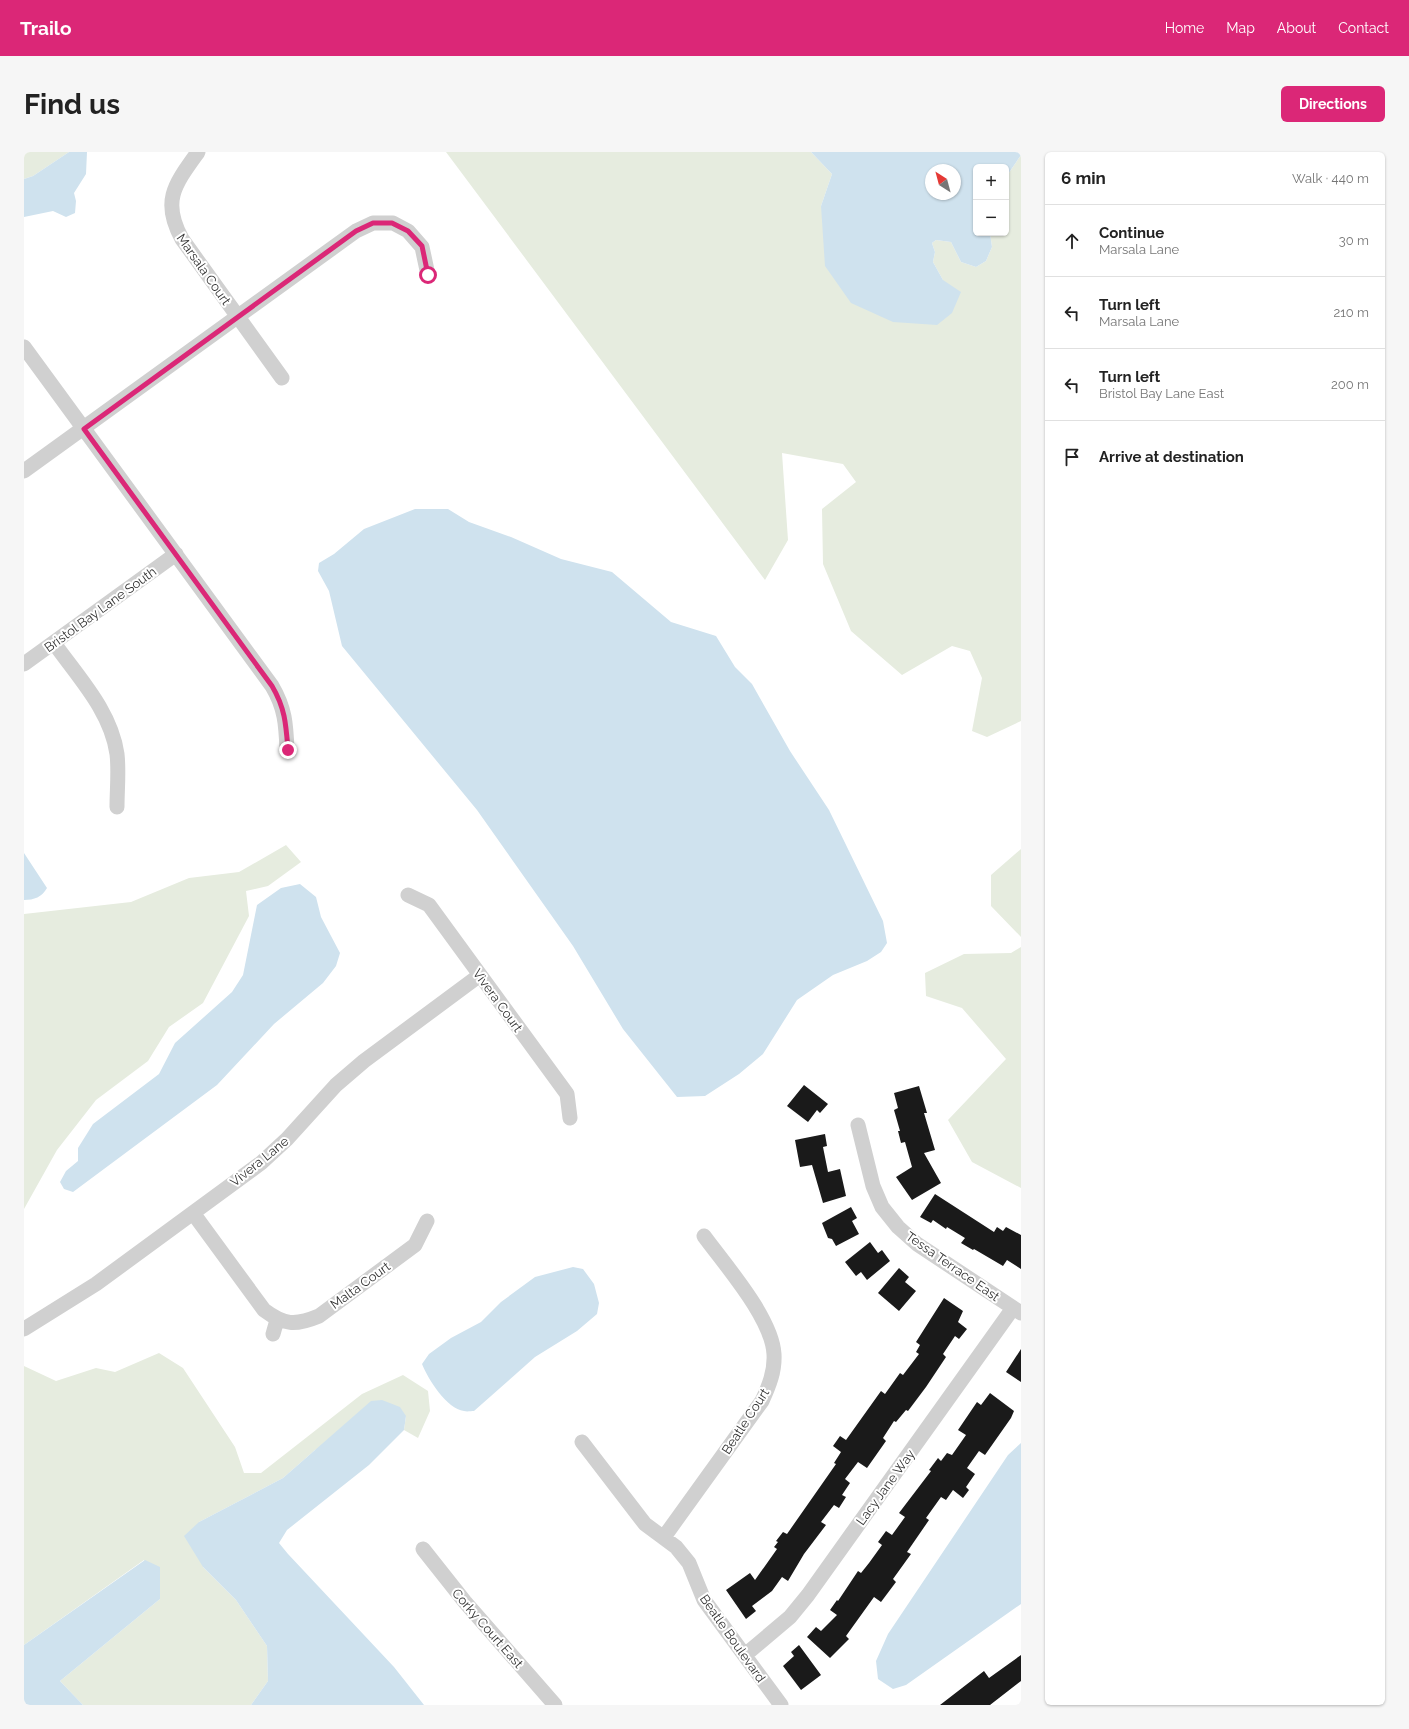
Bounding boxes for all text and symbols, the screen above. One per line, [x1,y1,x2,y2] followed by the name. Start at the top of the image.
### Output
[20,17,71,39] text: Trailo
[1165,20,1204,36] text: Home
[1226,20,1255,36] text: Map
[1277,20,1316,36] text: About
[1338,20,1389,36] text: Contact
[1281,86,1385,122] button: Directions
[24,88,120,121] text: Find us
[925,164,961,200] north arrow
[973,164,1009,236] map controls
[973,164,1009,200] button: +
[1061,168,1106,188] text: 6 min
[1292,171,1369,186] text: Walk · 440 m
[973,200,1009,236] button: −
[1099,224,1164,242] text: Continue
[1061,230,1083,252] icon: ahead
[173,231,234,308] street label: Marsala Court
[1339,233,1369,248] text: 30 m
[1099,242,1179,257] text: Marsala Lane
[419,266,437,284] route start
[1099,296,1160,314] text: Turn left
[1061,302,1083,324] icon: left
[1333,305,1369,320] text: 210 m
[1099,314,1179,329] text: Marsala Lane
[1099,368,1160,386] text: Turn left
[1061,374,1083,396] icon: left
[1331,377,1369,392] text: 200 m
[1099,386,1224,401] text: Bristol Bay Lane East
[1061,446,1083,468] icon: arrive
[1099,448,1244,466] text: Arrive at destination
[41,564,159,655] street label: Bristol Bay Lane South
[279,741,297,759] route end
[470,966,526,1035] street label: Vivera Court
[227,1133,292,1189] street label: Vivera Lane
[903,1229,1003,1305] street label: Tessa Terrace East
[328,1258,394,1312] street label: Malta Court
[719,1385,773,1457] street label: Beatle Court
[853,1447,918,1528] street label: Lacy Jane Way
[449,1586,527,1672] street label: Corky Court East
[697,1592,768,1685] street label: Beatle Boulevard

